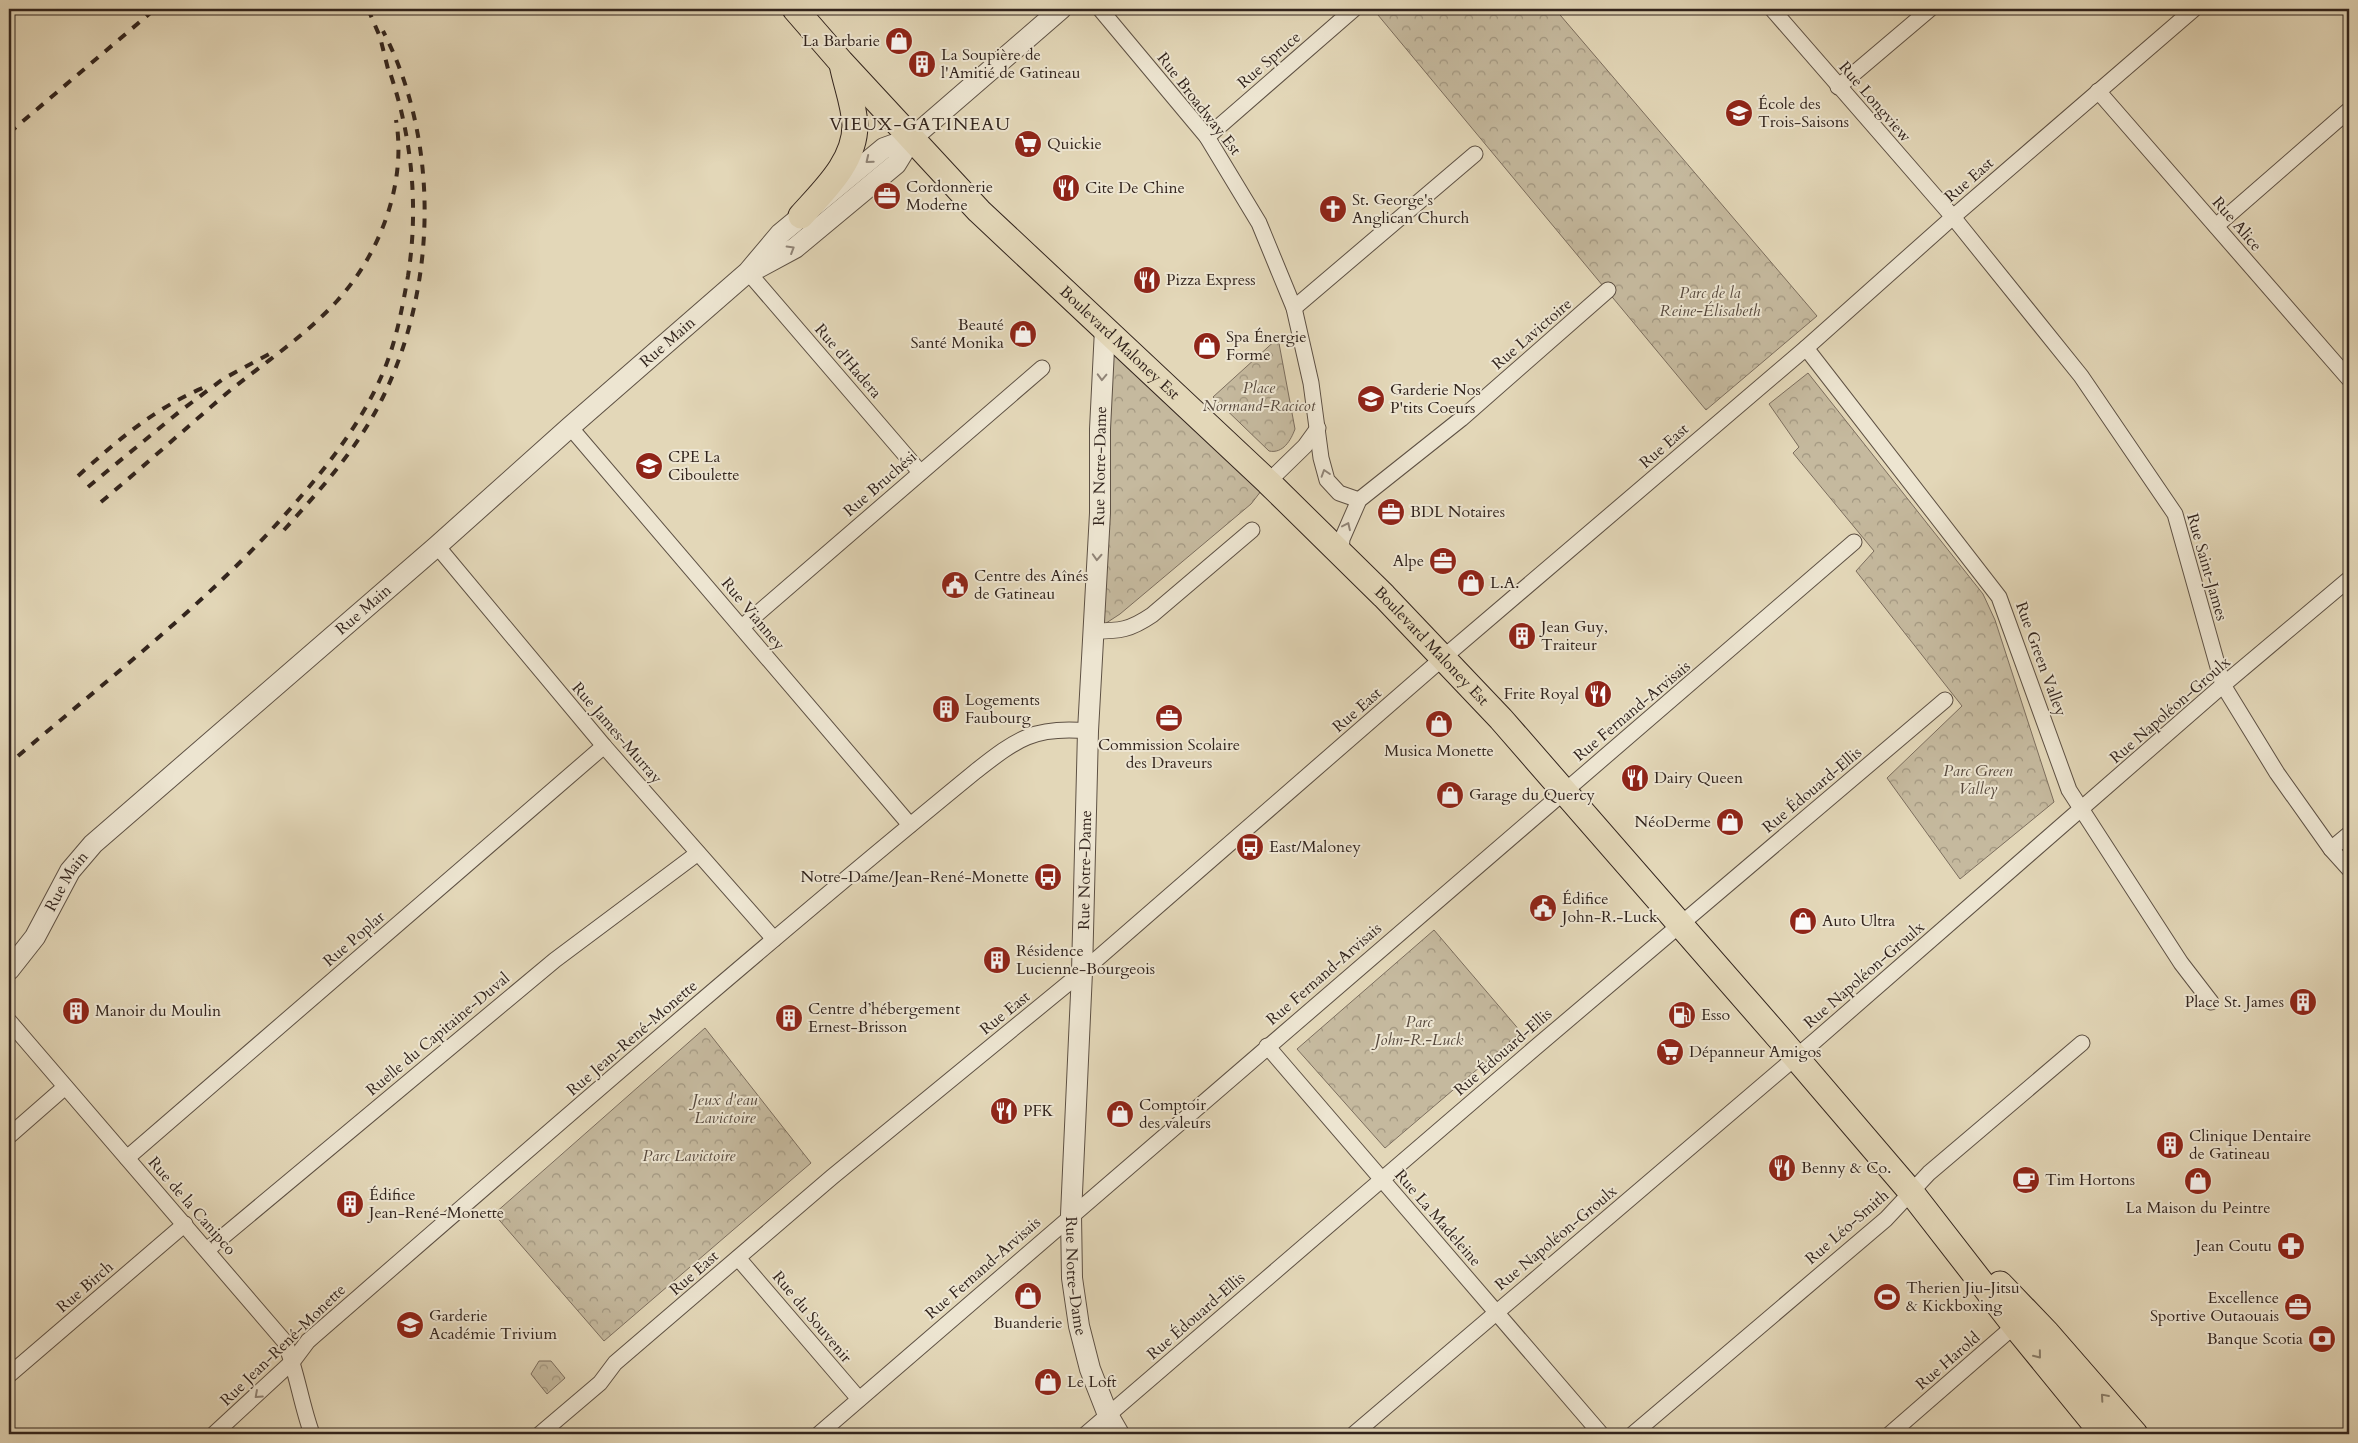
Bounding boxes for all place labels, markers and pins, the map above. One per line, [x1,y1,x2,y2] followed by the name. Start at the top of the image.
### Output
[884,26,914,56] shop icon: La Barbarie
[802,30,880,52] place label: La Barbarie
[941,44,1081,84] place label: La Soupière de l'Amitié de Gatineau
[907,49,937,79] building icon: La Soupière de l'Amitié de Gatineau
[1758,93,1849,133] place label: École des Trois-Saisons
[1724,98,1754,128] school or university icon: École des Trois-Saisons
[1013,129,1043,159] supermarket icon: Quickie
[1047,133,1102,155] place label: Quickie
[1051,173,1081,203] restaurant icon: Cite De Chine
[906,176,993,216] place label: Cordonnerie Moderne
[1085,177,1185,199] place label: Cite De Chine
[872,181,902,211] office icon: Cordonnerie Moderne
[1352,189,1470,229] place label: St. George's Anglican Church
[1318,194,1348,224] church icon: St. George's Anglican Church
[1132,265,1162,295] restaurant icon: Pizza Express
[1166,269,1256,291] place label: Pizza Express
[911,314,1004,354] place label: Beauté Santé Monika
[1008,319,1038,349] shop icon: Beauté Santé Monika
[1226,326,1307,366] place label: Spa Énergie Forme
[1192,331,1222,361] shop icon: Spa Énergie Forme
[1390,379,1481,419] place label: Garderie Nos P'tits Coeurs
[1356,384,1386,414] school or university icon: Garderie Nos P'tits Coeurs
[668,446,739,486] place label: CPE La Ciboulette
[634,451,664,481] school or university icon: CPE La Ciboulette
[1376,497,1406,527] office icon: BDL Notaires
[1410,501,1505,523] place label: BDL Notaires
[1428,546,1458,576] office icon: Alpe
[1393,550,1424,572] place label: Alpe
[974,565,1088,605] place label: Centre des Aînés de Gatineau
[1456,568,1486,598] shop icon: L.A.
[940,570,970,600] public building icon: Centre des Aînés de Gatineau
[1490,572,1519,594] place label: L.A.
[1539,616,1608,656] place label: Jean Guy, Traiteur
[1507,621,1537,651] building icon: Jean Guy, Traiteur
[1583,679,1613,709] restaurant icon: Frite Royal
[1504,683,1579,705] place label: Frite Royal
[965,689,1040,729] place label: Logements Faubourg
[931,694,961,724] building icon: Logements Faubourg
[1154,703,1184,733] office icon: Commission Scolaire des Draveurs
[1424,709,1454,739] shop icon: Musica Monette
[1098,734,1240,774] place label: Commission Scolaire des Draveurs
[1384,740,1494,762] place label: Musica Monette
[1620,763,1650,793] restaurant icon: Dairy Queen
[1654,767,1743,789] place label: Dairy Queen
[1435,780,1465,810] shop icon: Garage du Quercy
[1469,784,1595,806] place label: Garage du Quercy
[1715,807,1745,837] shop icon: NéoDerme
[1635,811,1711,833] place label: NéoDerme
[1235,832,1265,862] bus stop icon: East/Maloney
[1269,836,1361,858] place label: East/Maloney
[1033,862,1063,892] bus stop icon: Notre-Dame/Jean-René-Monette
[800,866,1029,888] place label: Notre-Dame/Jean-René-Monette
[1560,888,1658,928] place label: Édifice John-R.-Luck
[1528,893,1558,923] public building icon: Édifice John-R.-Luck
[1788,906,1818,936] shop icon: Auto Ultra
[1822,910,1895,932] place label: Auto Ultra
[1016,940,1155,980] place label: Résidence Lucienne-Bourgeois
[982,945,1012,975] building icon: Résidence Lucienne-Bourgeois
[2288,987,2318,1017] building icon: Place St. James
[2185,991,2284,1013] place label: Place St. James
[61,996,91,1026] building icon: Manoir du Moulin
[808,998,960,1038] place label: Centre d’hébergement Ernest-Brisson
[95,1000,221,1022] place label: Manoir du Moulin
[1667,1000,1697,1030] fuel station icon: Esso
[774,1003,804,1033] building icon: Centre d’hébergement Ernest-Brisson
[1701,1004,1731,1026] place label: Esso
[1655,1037,1685,1067] supermarket icon: Dépanneur Amigos
[1689,1041,1821,1063] place label: Dépanneur Amigos
[1139,1094,1211,1134] place label: Comptoir des valeurs
[989,1096,1019,1126] restaurant icon: PFK
[1105,1099,1135,1129] shop icon: Comptoir des valeurs
[1023,1100,1054,1122] place label: PFK
[2189,1125,2311,1165] place label: Clinique Dentaire de Gatineau
[2155,1130,2185,1160] building icon: Clinique Dentaire de Gatineau
[1767,1153,1797,1183] restaurant icon: Benny & Co.
[1801,1157,1891,1179] place label: Benny & Co.
[2011,1165,2041,1195] cafe icon: Tim Hortons
[2183,1166,2213,1196] shop icon: La Maison du Peintre
[2045,1169,2135,1191] place label: Tim Hortons
[367,1184,504,1224] place label: Édifice Jean-René-Monette
[335,1189,365,1219] building icon: Édifice Jean-René-Monette
[2126,1197,2270,1219] place label: La Maison du Peintre
[2276,1231,2306,1261] pharmacy icon: Jean Coutu
[2194,1235,2272,1257] place label: Jean Coutu
[1906,1277,2020,1317] place label: Therien Jiu-Jitsu & Kickboxing
[1013,1281,1043,1311] shop icon: Buanderie
[1872,1282,1902,1312] sports icon: Therien Jiu-Jitsu & Kickboxing
[2150,1287,2279,1327] place label: Excellence Sportive Outaouais
[2283,1292,2313,1322] office icon: Excellence Sportive Outaouais
[429,1305,557,1345] place label: Garderie Académie Trivium
[395,1310,425,1340] school or university icon: Garderie Académie Trivium
[993,1312,1063,1334] place label: Buanderie
[2307,1324,2337,1354] bank icon: Banque Scotia
[2207,1328,2303,1350] place label: Banque Scotia
[1033,1367,1063,1397] shop icon: Le Loft
[1067,1371,1117,1393] place label: Le Loft

